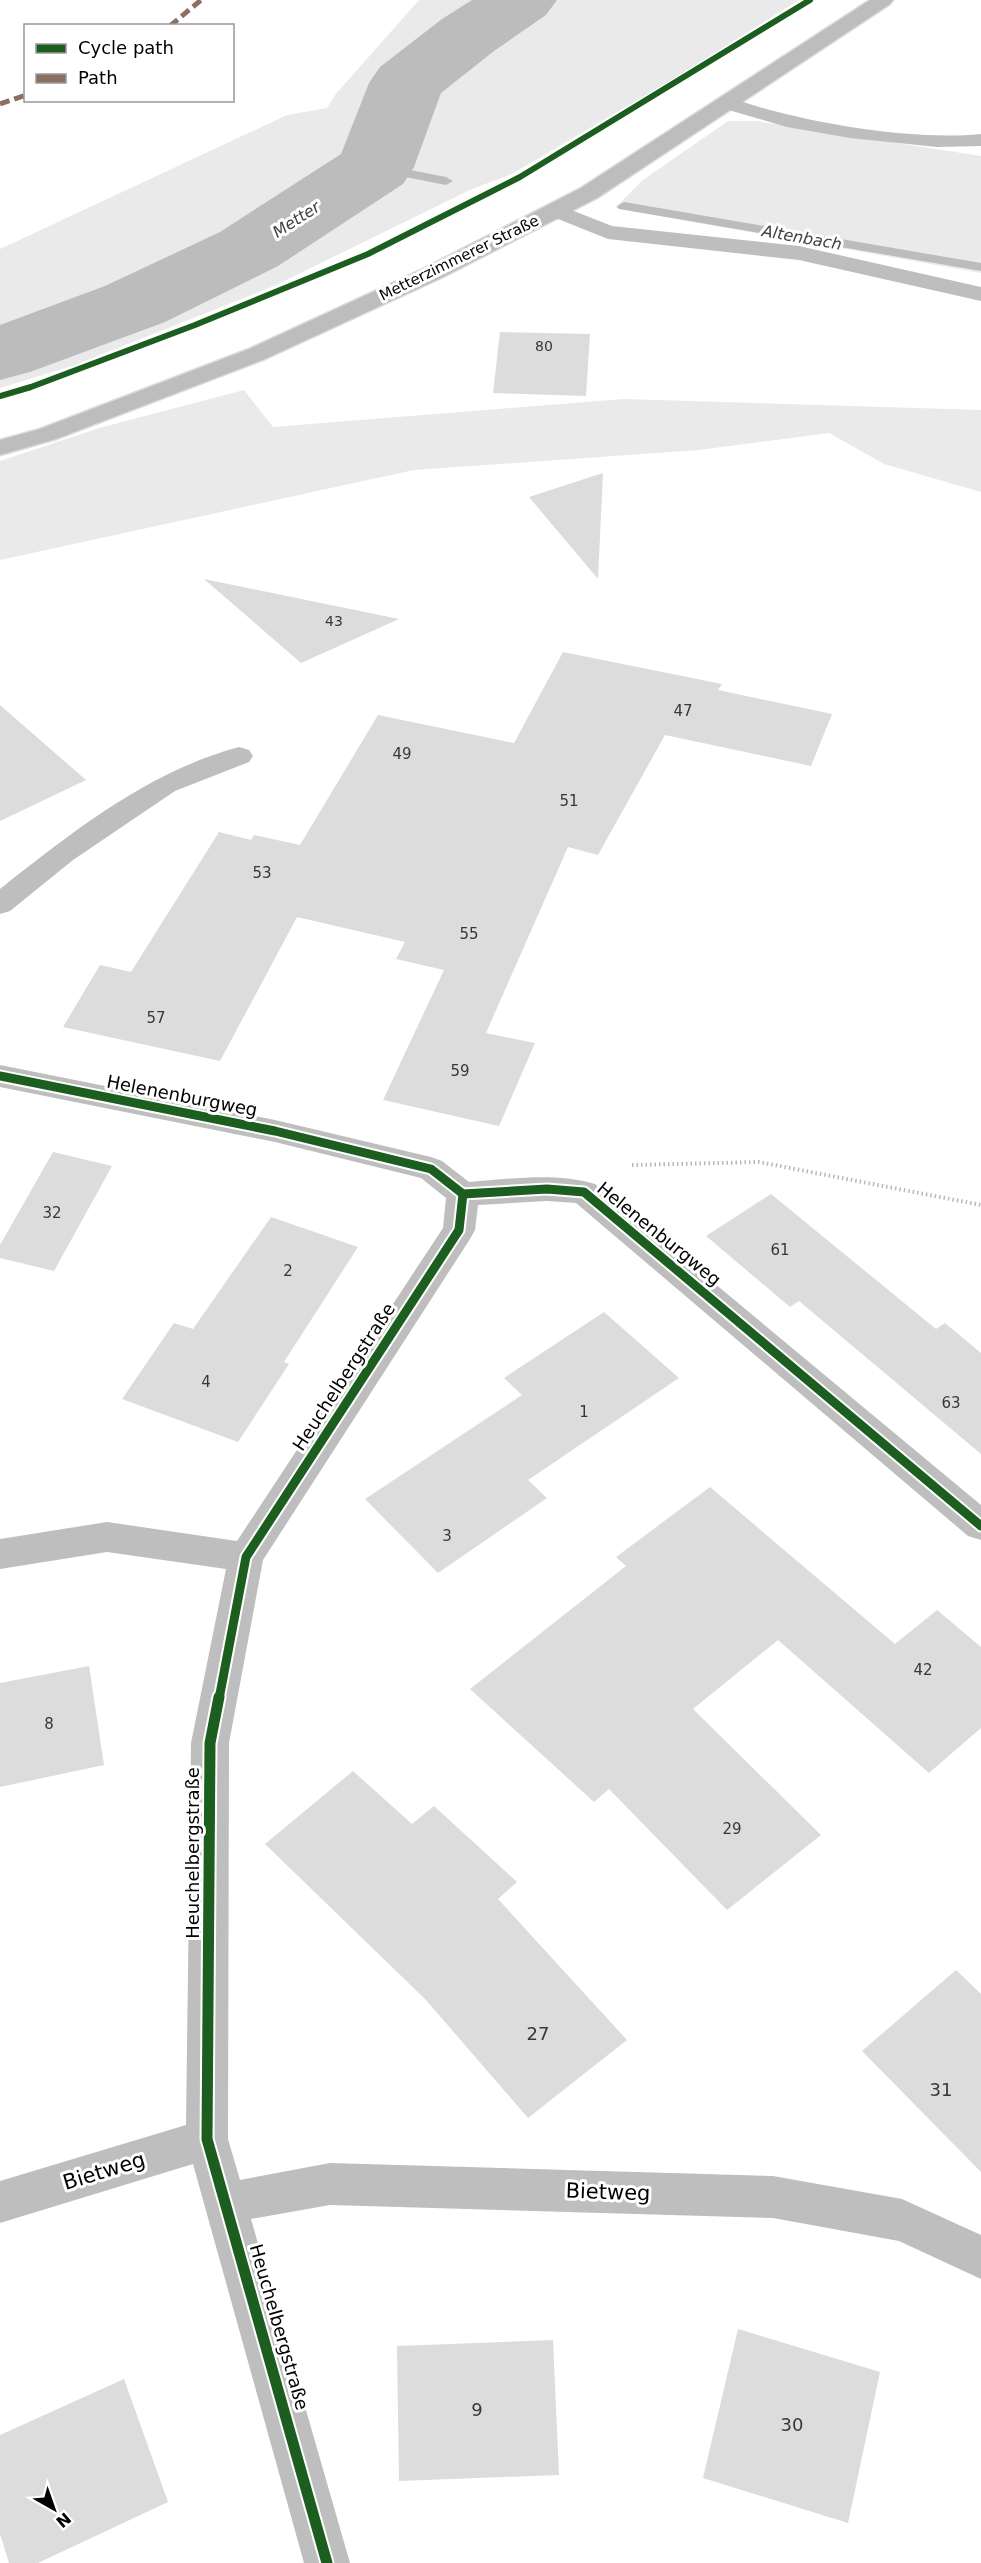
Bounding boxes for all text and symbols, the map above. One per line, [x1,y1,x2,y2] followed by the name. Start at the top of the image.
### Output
[24,24,234,102] legend
[78,37,174,58] text: Cycle path
[78,67,118,88] text: Path
[269,196,325,242] water label: Metter
[376,211,542,305] street label: Metterzimmerer Straße
[760,221,843,254] water label: Altenbach
[535,338,553,354] house number: 80
[325,613,343,629] house number: 43
[673,702,693,720] house number: 47
[392,745,412,763] house number: 49
[559,792,579,810] house number: 51
[252,864,272,882] house number: 53
[459,925,479,943] house number: 55
[146,1009,166,1027] house number: 57
[450,1062,470,1080] house number: 59
[105,1071,259,1120] street label: Helenenburgweg
[593,1177,725,1290] street label: Helenenburgweg
[42,1204,62,1222] house number: 32
[770,1241,790,1259] house number: 61
[283,1262,293,1280] house number: 2
[288,1299,399,1454] street label: Heuchelbergstraße
[201,1373,211,1391] house number: 4
[941,1394,961,1412] house number: 63
[579,1403,589,1421] house number: 1
[442,1527,452,1545] house number: 3
[913,1661,933,1679] house number: 42
[44,1715,54,1733] house number: 8
[182,1767,203,1939] street label: Heuchelbergstraße
[722,1820,742,1838] house number: 29
[527,2023,549,2044] house number: 27
[930,2079,952,2100] house number: 31
[60,2147,148,2195] street label: Bietweg
[565,2179,651,2205] street label: Bietweg
[246,2241,313,2412] street label: Heuchelbergstraße
[471,2399,483,2420] house number: 9
[781,2414,803,2435] house number: 30
[24,2479,84,2539] north arrow
[52,2509,75,2532] text: N

